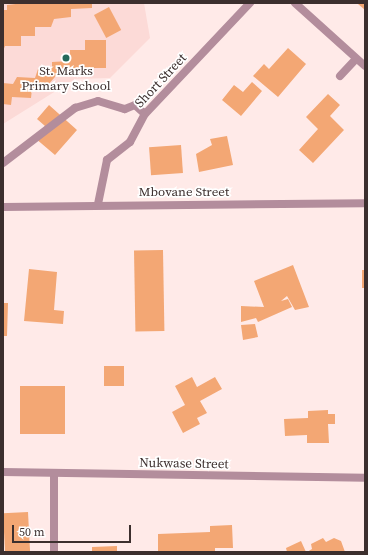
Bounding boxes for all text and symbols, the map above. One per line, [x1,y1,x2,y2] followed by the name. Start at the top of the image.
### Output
[132,51,190,111] street label: Short Street
[61,53,71,63] marker: St. Marks Primary School
[21,64,111,95] place label: St. Marks Primary School
[139,184,229,200] street label: Mbovane Street
[139,455,229,473] street label: Nukwase Street
[14,517,133,543] scale bar
[19,524,45,540] text: 50 m

